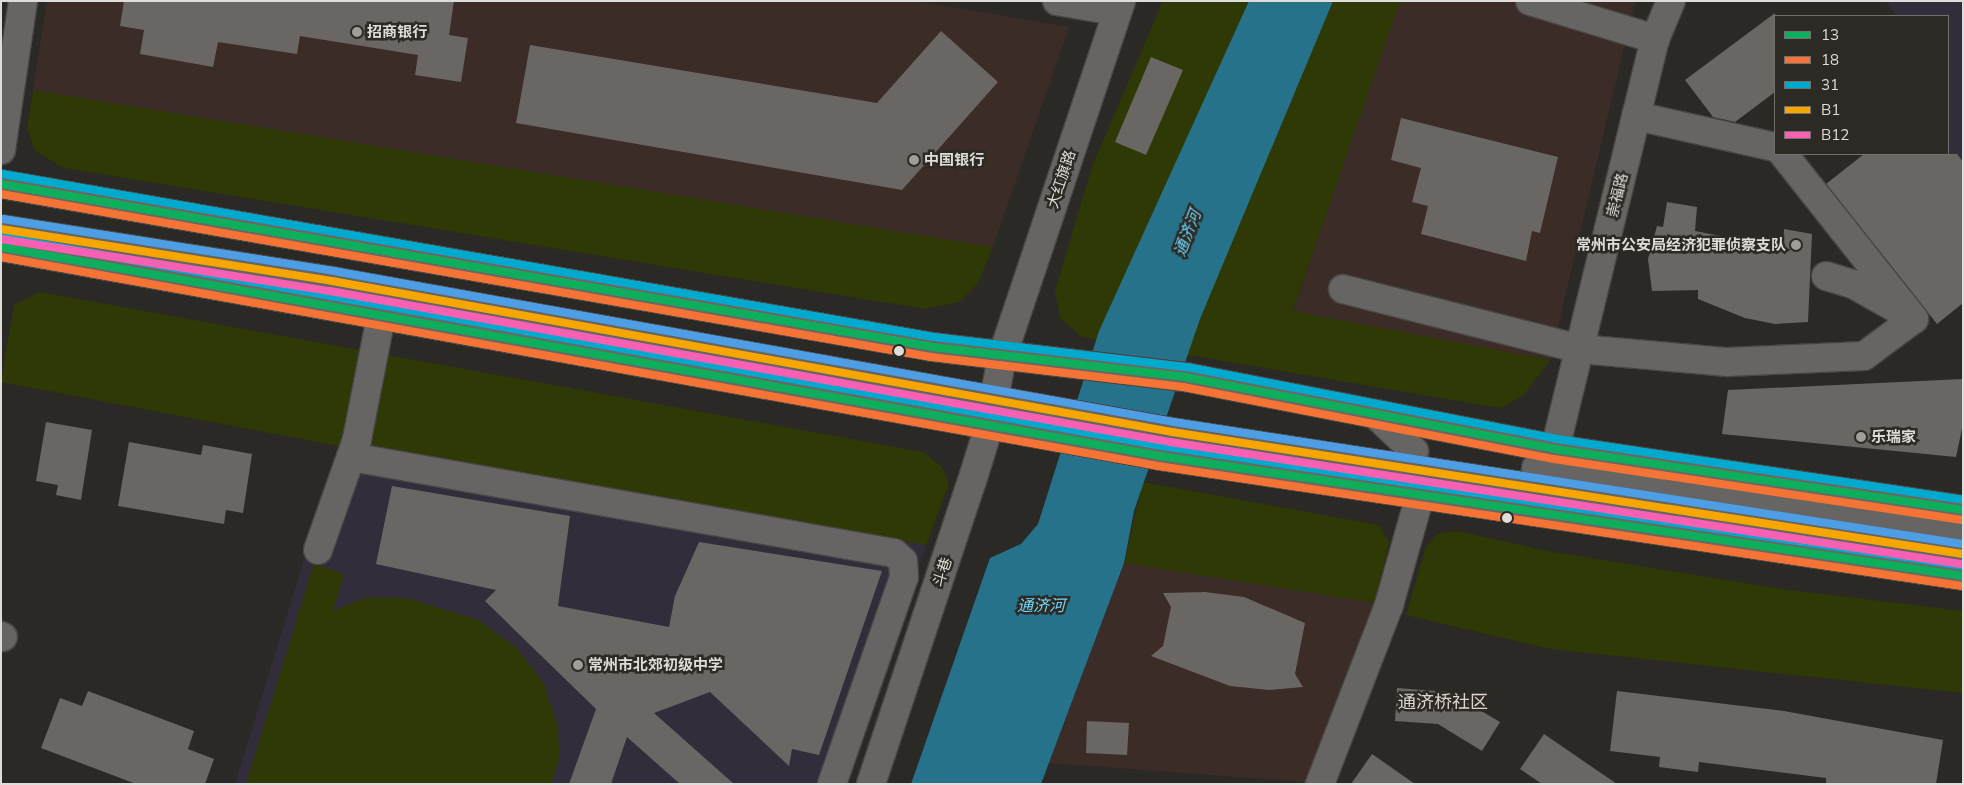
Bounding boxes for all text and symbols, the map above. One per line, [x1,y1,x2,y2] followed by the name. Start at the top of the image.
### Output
[1774,15,1949,155] legend
[367,23,427,41] place label: 招商银行
[1821,25,1839,44] text: 13
[351,26,363,38] marker: 招商银行
[1821,50,1839,69] text: 18
[1821,75,1839,94] text: 31
[1821,100,1840,119] text: B1
[1821,125,1849,144] text: B12
[1043,148,1079,210] street label: 大红旗路
[924,151,984,169] place label: 中国银行
[908,154,920,166] marker: 中国银行
[1603,171,1631,219] street label: 崇福路
[1169,207,1205,259] water label: 通济河
[1576,236,1786,254] place label: 常州市公安局经济犯罪侦察支队
[1790,239,1802,251] marker: 常州市公安局经济犯罪侦察支队
[894,346,904,356] unlabelled marker
[1871,428,1916,446] place label: 乐瑞家
[1855,431,1867,443] marker: 乐瑞家
[1502,513,1512,523] unlabelled marker
[929,555,955,589] street label: 斗巷
[1017,595,1065,615] water label: 通济河
[588,656,723,674] place label: 常州市北郊初级中学
[572,659,584,671] marker: 常州市北郊初级中学
[1398,691,1488,713] district label: 通济桥社区

